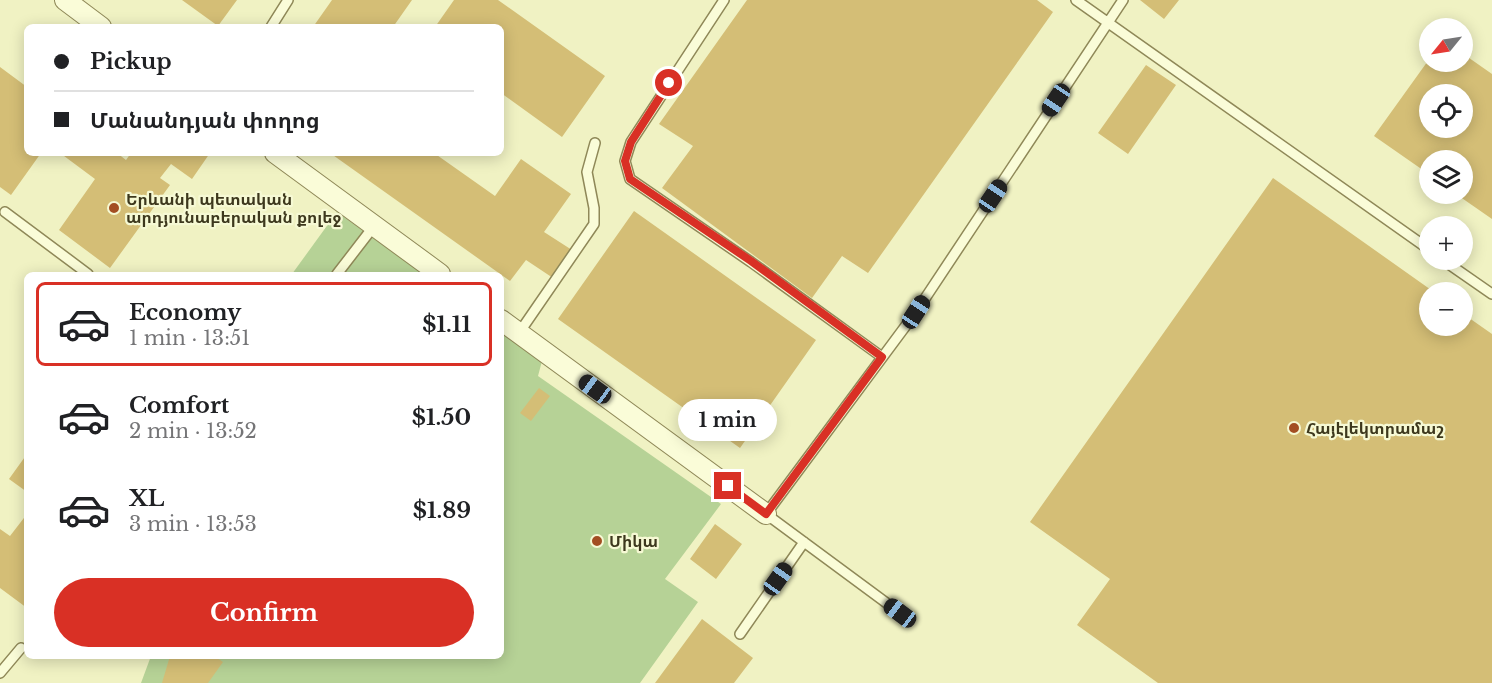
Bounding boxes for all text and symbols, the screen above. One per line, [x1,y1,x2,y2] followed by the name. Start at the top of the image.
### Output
[1419,18,1473,72] north arrow
[1419,18,1473,336] map controls
[90,48,172,75] text: Pickup
[655,69,682,96] route start
[1038,80,1074,120] car
[1419,84,1473,138] button: locate
[90,107,320,134] text: Մանանդյան փողոց
[1419,150,1473,204] button: layers
[975,176,1011,216] car
[126,189,341,227] place label: Երևանի պետական արդյունաբերական քոլեջ
[107,201,121,215] marker: Երևանի պետական արդյունաբերական քոլեջ
[1419,216,1473,270] button: +
[1419,282,1473,336] button: −
[899,292,933,332] car
[57,297,111,351] icon: car
[129,299,241,326] text: Economy
[422,311,471,338] text: $1.11
[129,326,250,350] text: 1 min · 13:51
[575,371,615,407] car
[57,390,111,444] icon: car
[129,392,229,419] text: Comfort
[678,399,777,441] callout: 1 min
[412,404,471,431] text: $1.50
[699,408,756,432] text: 1 min
[1306,418,1444,438] place label: Հայէլեկտրամաշ
[129,419,257,443] text: 2 min · 13:52
[1287,421,1301,435] marker: Հայէլեկտրամաշ
[714,472,741,499] route end
[57,483,111,537] icon: car
[129,485,164,512] text: XL
[413,497,471,524] text: $1.89
[129,512,257,536] text: 3 min · 13:53
[609,531,658,551] place label: Միկա
[590,534,604,548] marker: Միկա
[760,559,796,599] car
[54,578,474,647] button: Confirm
[880,595,920,631] car

